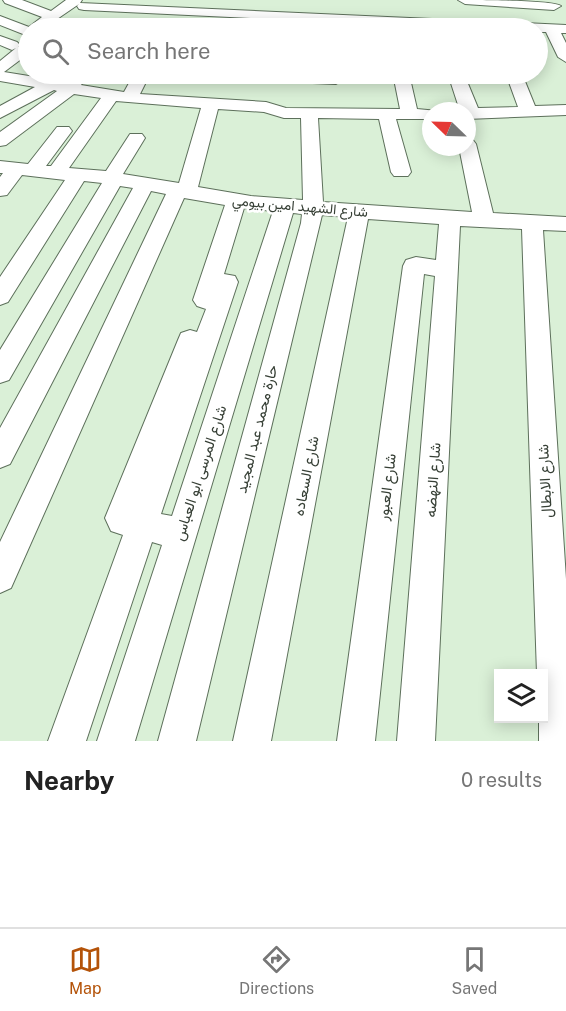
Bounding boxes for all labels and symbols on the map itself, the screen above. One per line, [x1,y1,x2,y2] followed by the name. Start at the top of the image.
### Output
[422,102,476,156] north arrow
[231,192,369,224] street label: شارع الشهيد امين بيومي
[232,363,282,495] street label: حارة محمد عبد المجيد
[170,403,232,544] street label: شارع المرسى ابو العباس
[289,434,325,518] street label: شارع السعاده
[421,442,447,518] street label: شارع النهضه
[534,443,558,518] street label: شارع الابطال
[374,452,402,523] street label: شارع العبور

